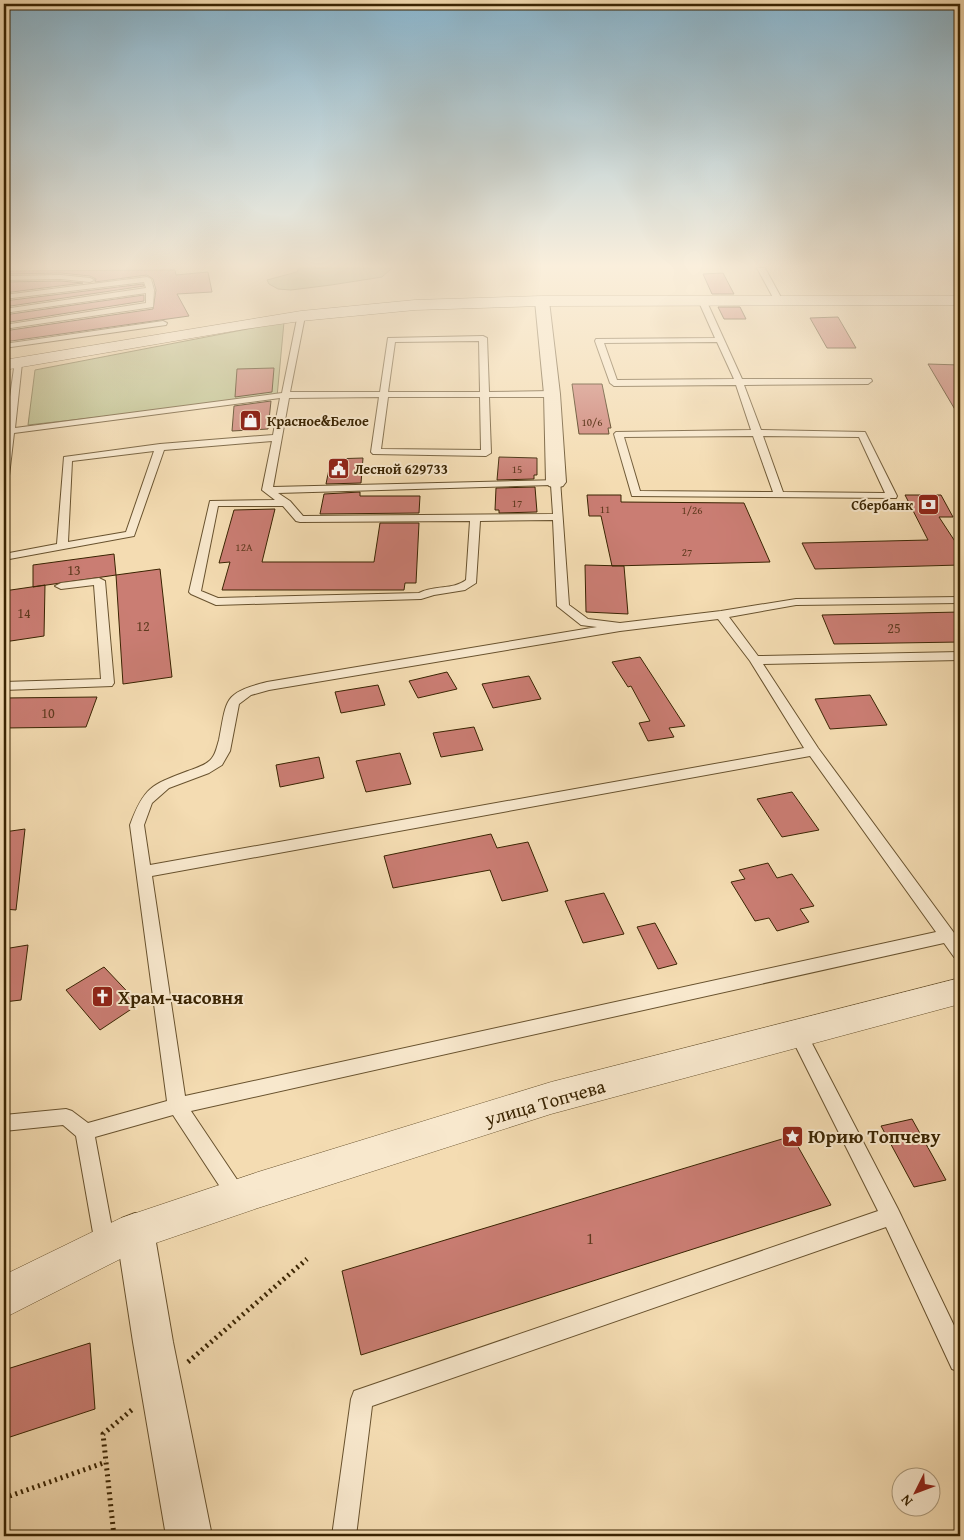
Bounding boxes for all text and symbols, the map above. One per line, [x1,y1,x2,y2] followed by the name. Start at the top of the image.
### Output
[239,409,263,433] shop icon: Красное&Белое
[267,411,369,431] place label: Красное&Белое
[581,414,603,430] house number: 10/6
[326,457,350,481] public building icon: Лесной 629733
[354,459,448,479] place label: Лесной 629733
[512,461,522,477] house number: 15
[917,493,941,517] bank icon: Сбербанк
[512,495,522,511] house number: 17
[851,495,914,515] place label: Сбербанк
[600,501,610,517] house number: 11
[681,502,703,518] house number: 1/26
[235,539,253,555] house number: 12А
[682,544,692,560] house number: 27
[67,560,81,580] house number: 13
[17,603,31,623] house number: 14
[136,616,150,636] house number: 12
[887,618,901,638] house number: 25
[41,703,55,723] house number: 10
[118,983,243,1011] place label: Храм-часовня
[90,985,114,1009] church icon: Храм-часовня
[481,1071,608,1133] street label: улица Топчева
[808,1122,941,1150] place label: Юрию Топчеву
[780,1124,804,1148] place icon: Юрию Топчеву
[586,1226,594,1250] house number: 1
[892,1468,942,1518] north arrow
[895,1490,917,1511] text: N

